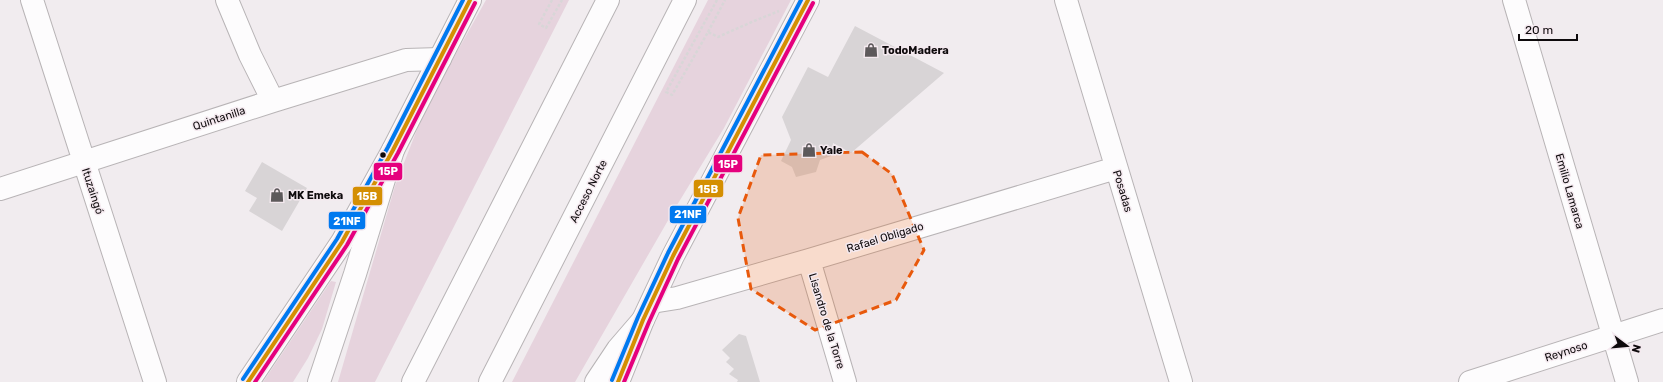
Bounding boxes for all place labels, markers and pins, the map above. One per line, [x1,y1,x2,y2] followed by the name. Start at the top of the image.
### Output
[863,42,879,58] shop icon: TodoMadera
[882,44,949,57] place label: TodoMadera
[801,142,817,158] shop icon: Yale
[820,144,843,157] place label: Yale
[378,150,388,160] unlabelled marker
[269,187,285,203] shop icon: MK Emeka
[288,189,343,202] place label: MK Emeka

